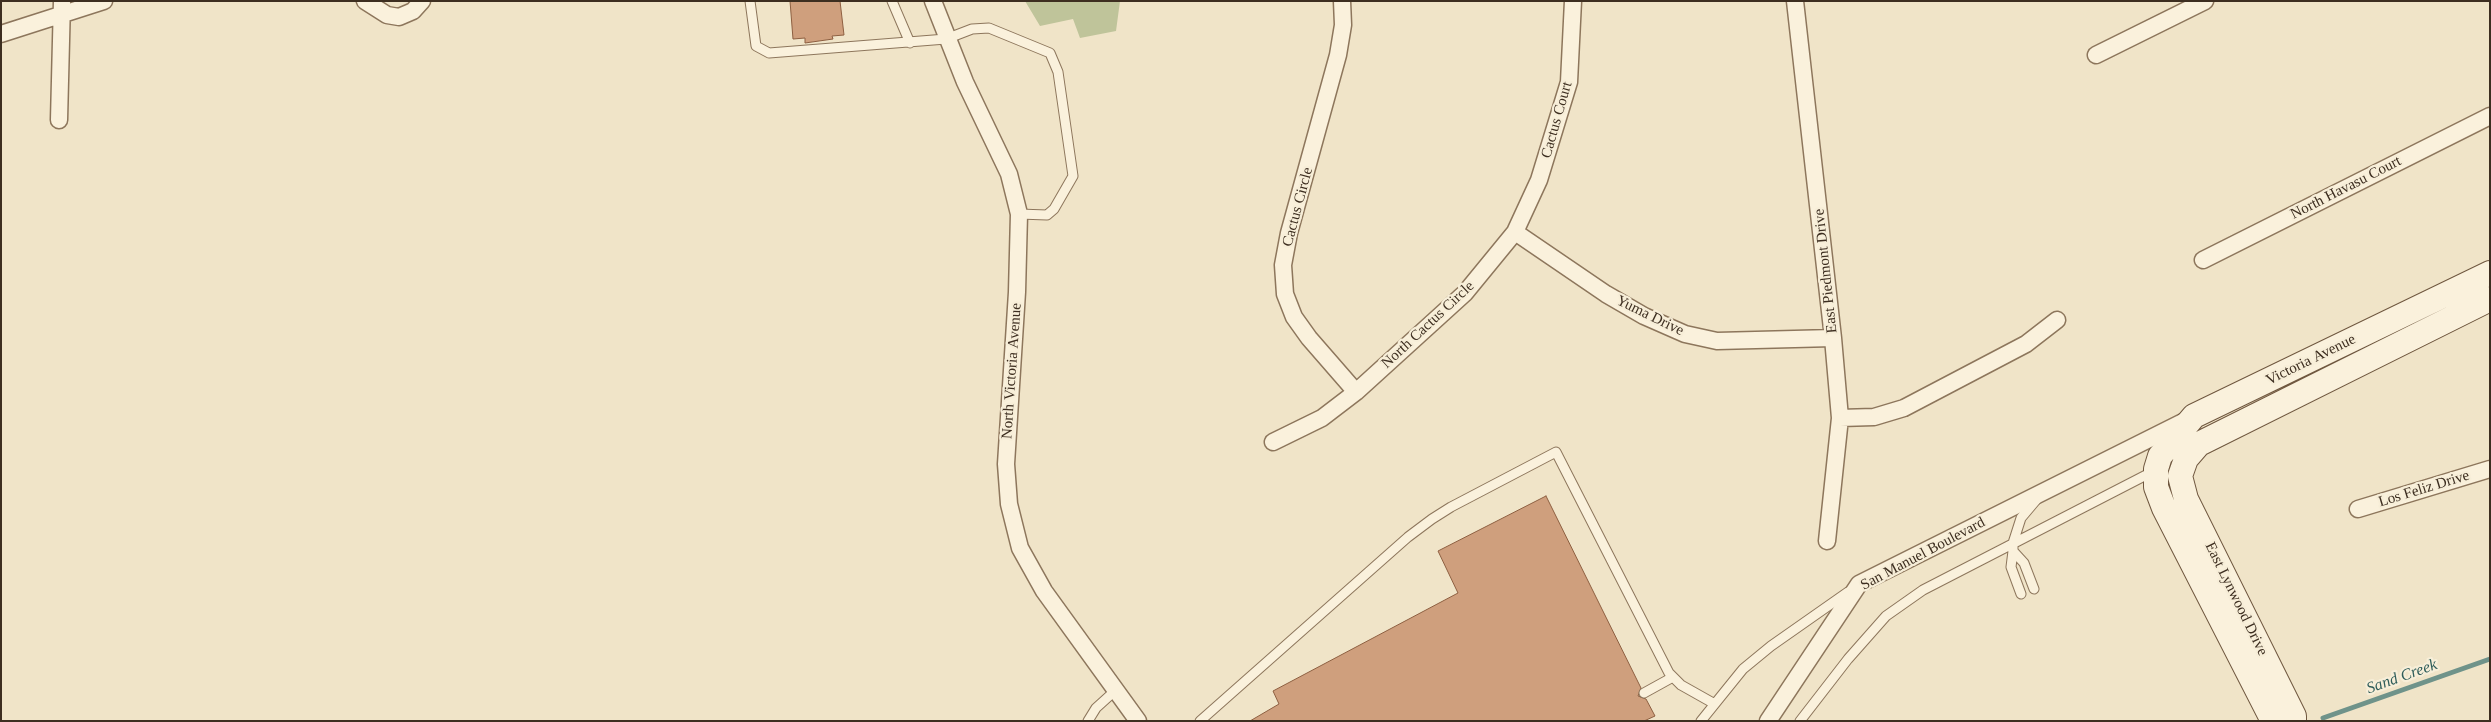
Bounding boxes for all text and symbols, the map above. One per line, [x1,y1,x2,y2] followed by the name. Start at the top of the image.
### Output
[1537,80,1577,160] street label: Cactus Court
[2288,152,2404,224] street label: North Havasu Court
[1279,165,1317,249] street label: Cactus Circle
[1811,208,1841,334] street label: East Piedmont Drive
[1378,278,1478,372] street label: North Cactus Circle
[1613,292,1687,340] street label: Yuma Drive
[998,302,1026,440] street label: North Victoria Avenue
[2263,331,2359,389] street label: Victoria Avenue
[2376,467,2472,511] street label: Los Feliz Drive
[1858,514,1988,594] street label: San Manuel Boulevard
[2201,539,2271,659] street label: East Lynwood Drive
[2364,655,2440,699] water label: Sand Creek

